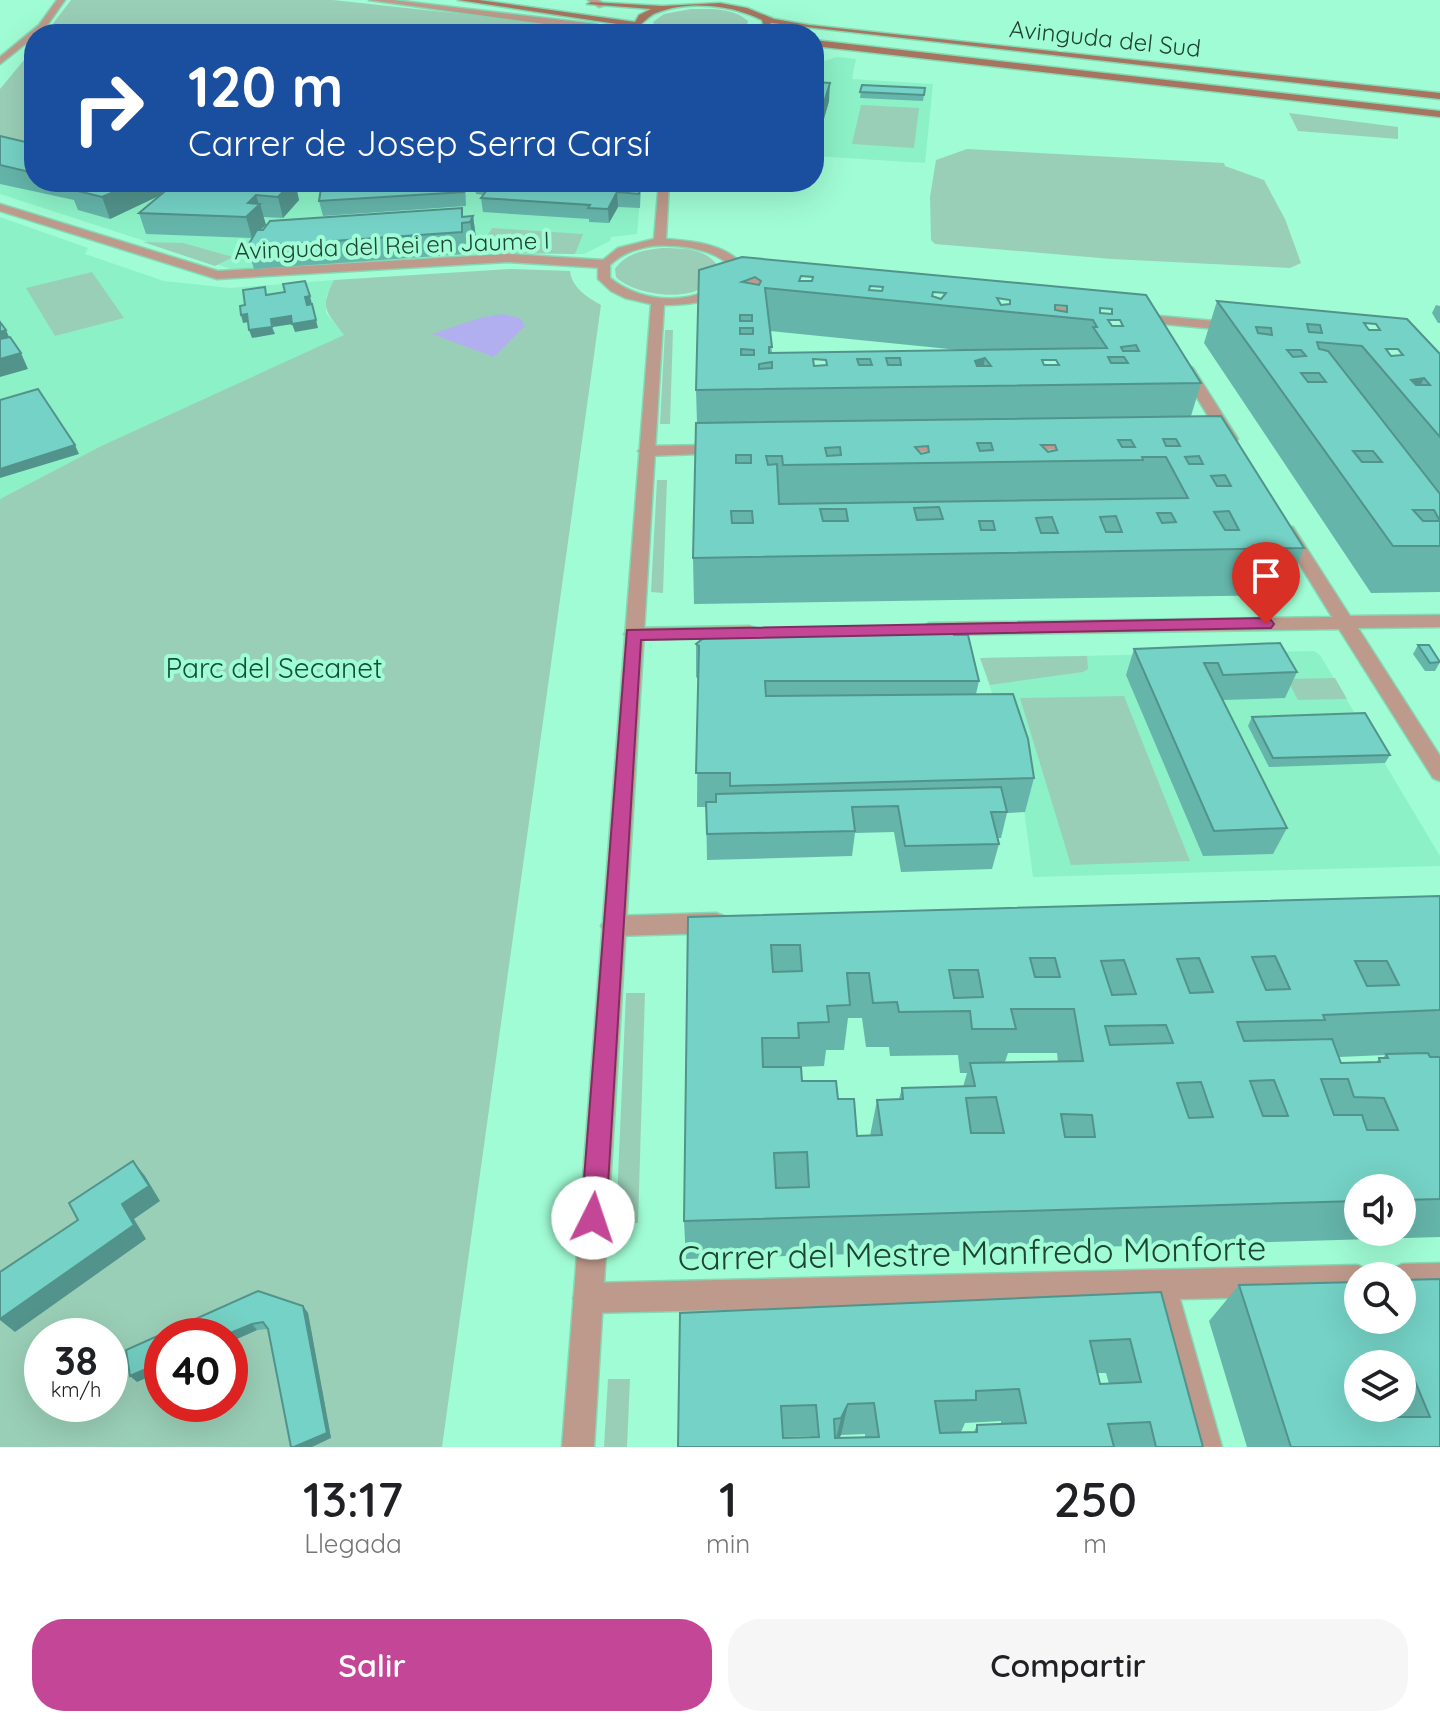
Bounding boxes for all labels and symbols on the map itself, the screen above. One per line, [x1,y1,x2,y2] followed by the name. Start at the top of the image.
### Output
[1008,13,1202,63] street label: Avinguda del Sud
[234,225,550,266] street label: Avinguda del Rei en Jaume I
[1232,542,1300,624] pin
[165,650,383,685] park label: Parc del Secanet
[551,1176,635,1260] position arrow
[677,1226,1267,1279] street label: Carrer del Mestre Manfredo Monforte
[144,1318,248,1422] speed limit sign: 40

